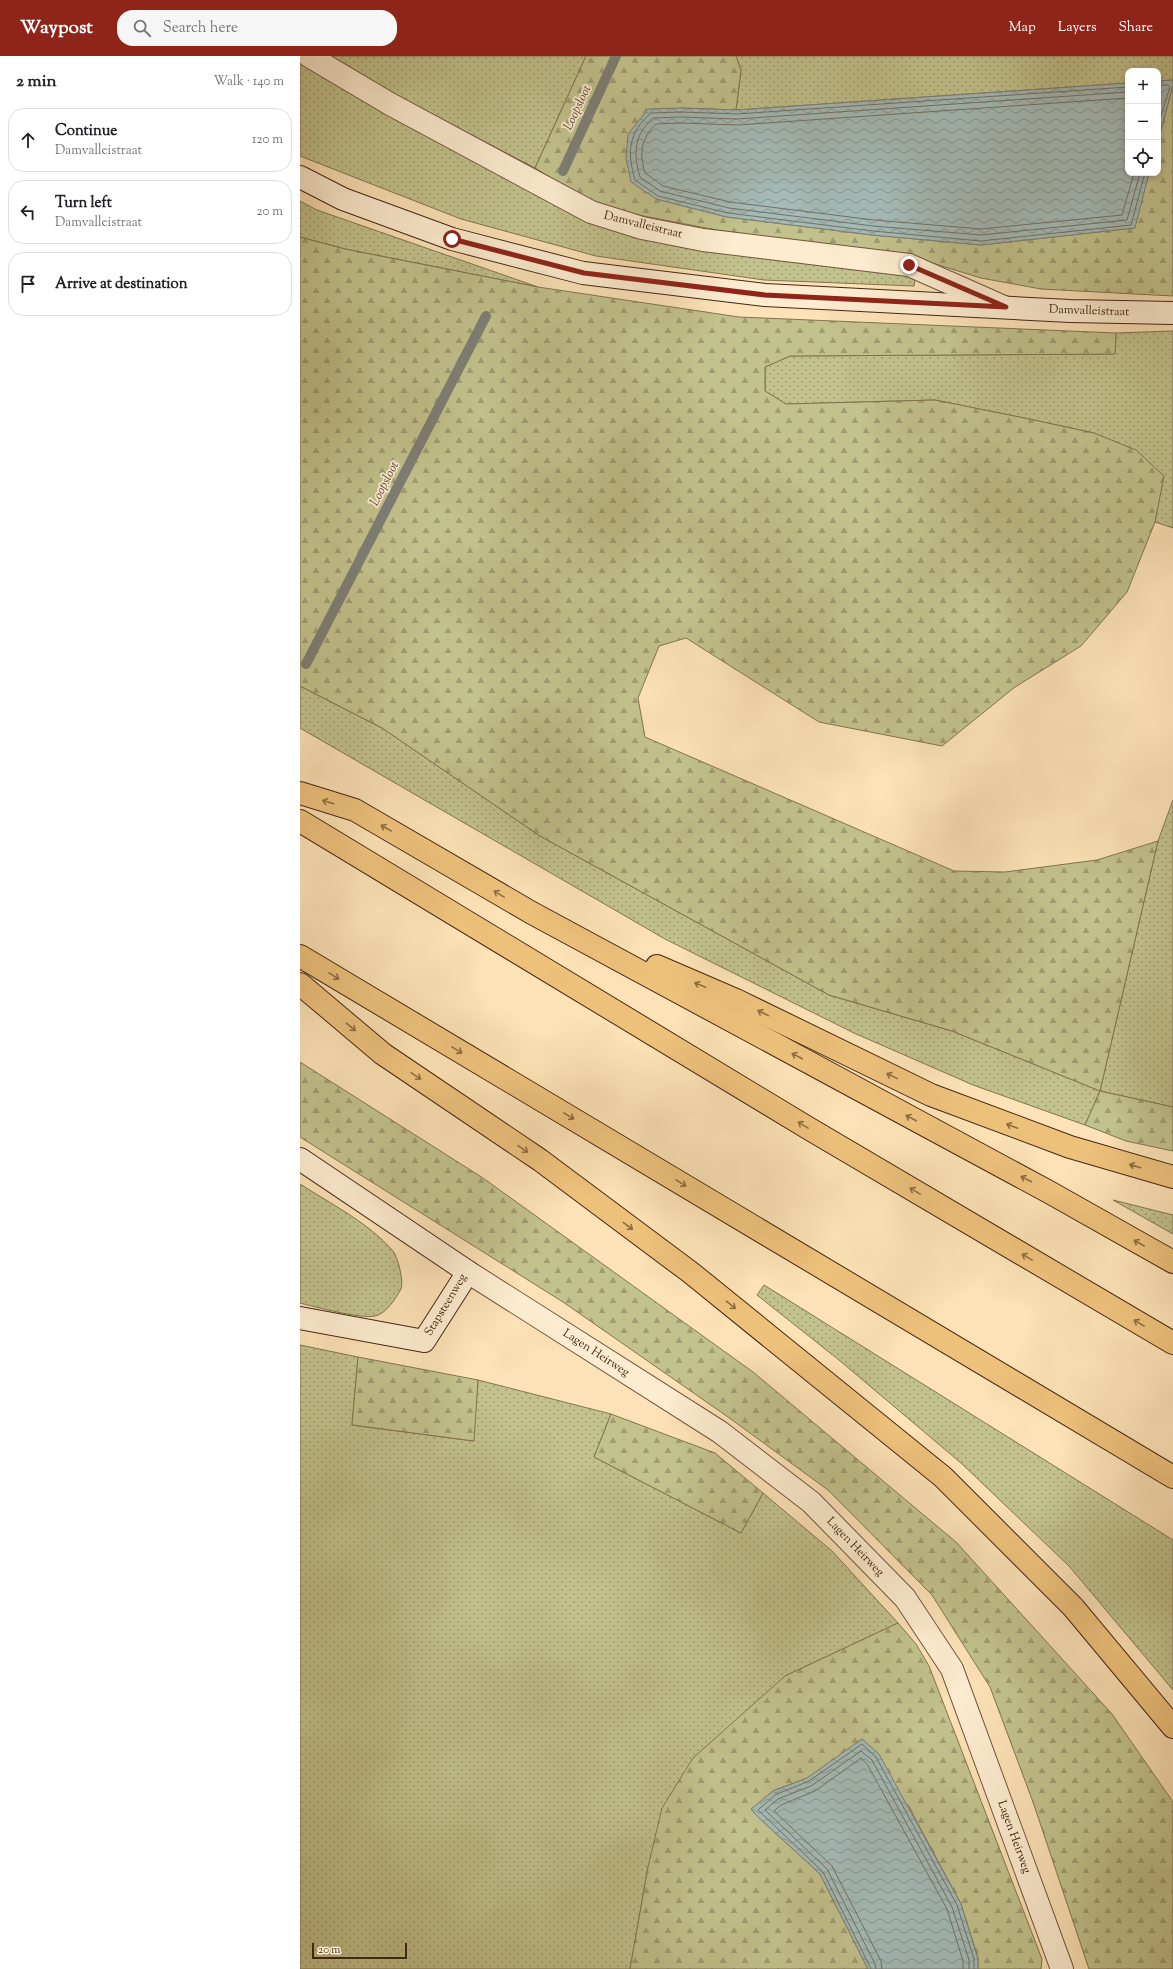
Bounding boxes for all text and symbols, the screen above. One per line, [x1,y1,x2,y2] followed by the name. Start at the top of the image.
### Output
[117,10,397,46] search box
[20,15,93,42] text: Waypost
[131,17,153,39] icon: search
[163,18,238,39] text: Search here
[1009,18,1036,38] text: Map
[1058,18,1096,38] text: Layers
[1118,18,1153,38] text: Share
[1125,68,1161,176] map controls
[1125,68,1161,104] button: +
[16,70,57,94] text: 2 min
[213,73,284,91] text: Walk · 140 m
[560,82,596,134] water label: Loopsloot
[1125,104,1161,140] button: −
[55,121,117,142] text: Continue
[17,129,39,151] icon: ahead
[252,131,283,149] text: 120 m
[1125,140,1161,176] button: locate
[55,142,142,160] text: Damvalleistraat
[55,193,112,214] text: Turn left
[17,201,39,223] icon: left
[257,203,283,221] text: 20 m
[602,207,684,243] street label: Damvalleistraat
[55,214,142,232] text: Damvalleistraat
[443,230,461,248] route start
[900,256,918,274] route end
[17,273,39,295] icon: arrive
[55,274,188,295] text: Arrive at destination
[1049,301,1129,321] street label: Damvalleistraat
[366,458,404,510] water label: Loopsloot
[321,798,334,805] one-way arrow
[381,824,393,832] one-way arrow
[493,889,505,897] one-way arrow
[327,973,339,981] one-way arrow
[695,980,707,988] one-way arrow
[757,1009,769,1016] one-way arrow
[346,1023,357,1032] one-way arrow
[451,1046,463,1054] one-way arrow
[791,1052,803,1059] one-way arrow
[410,1072,421,1080] one-way arrow
[886,1072,898,1079] one-way arrow
[563,1113,575,1121] one-way arrow
[906,1113,918,1121] one-way arrow
[797,1121,809,1129] one-way arrow
[1006,1121,1018,1129] one-way arrow
[518,1145,529,1153] one-way arrow
[1129,1162,1142,1169] one-way arrow
[1020,1175,1032,1183] one-way arrow
[675,1179,687,1187] one-way arrow
[909,1187,921,1195] one-way arrow
[623,1221,634,1230] one-way arrow
[1133,1239,1145,1247] one-way arrow
[1021,1253,1033,1261] one-way arrow
[420,1270,472,1340] street label: Stapsteenweg
[726,1301,737,1309] one-way arrow
[1133,1319,1145,1327] one-way arrow
[559,1325,633,1381] street label: Lagen Heirweg
[822,1513,888,1581] street label: Lagen Heirweg
[992,1798,1036,1876] street label: Lagen Heirweg
[312,1941,407,1960] scale bar
[318,1942,340,1958] text: 20 m

